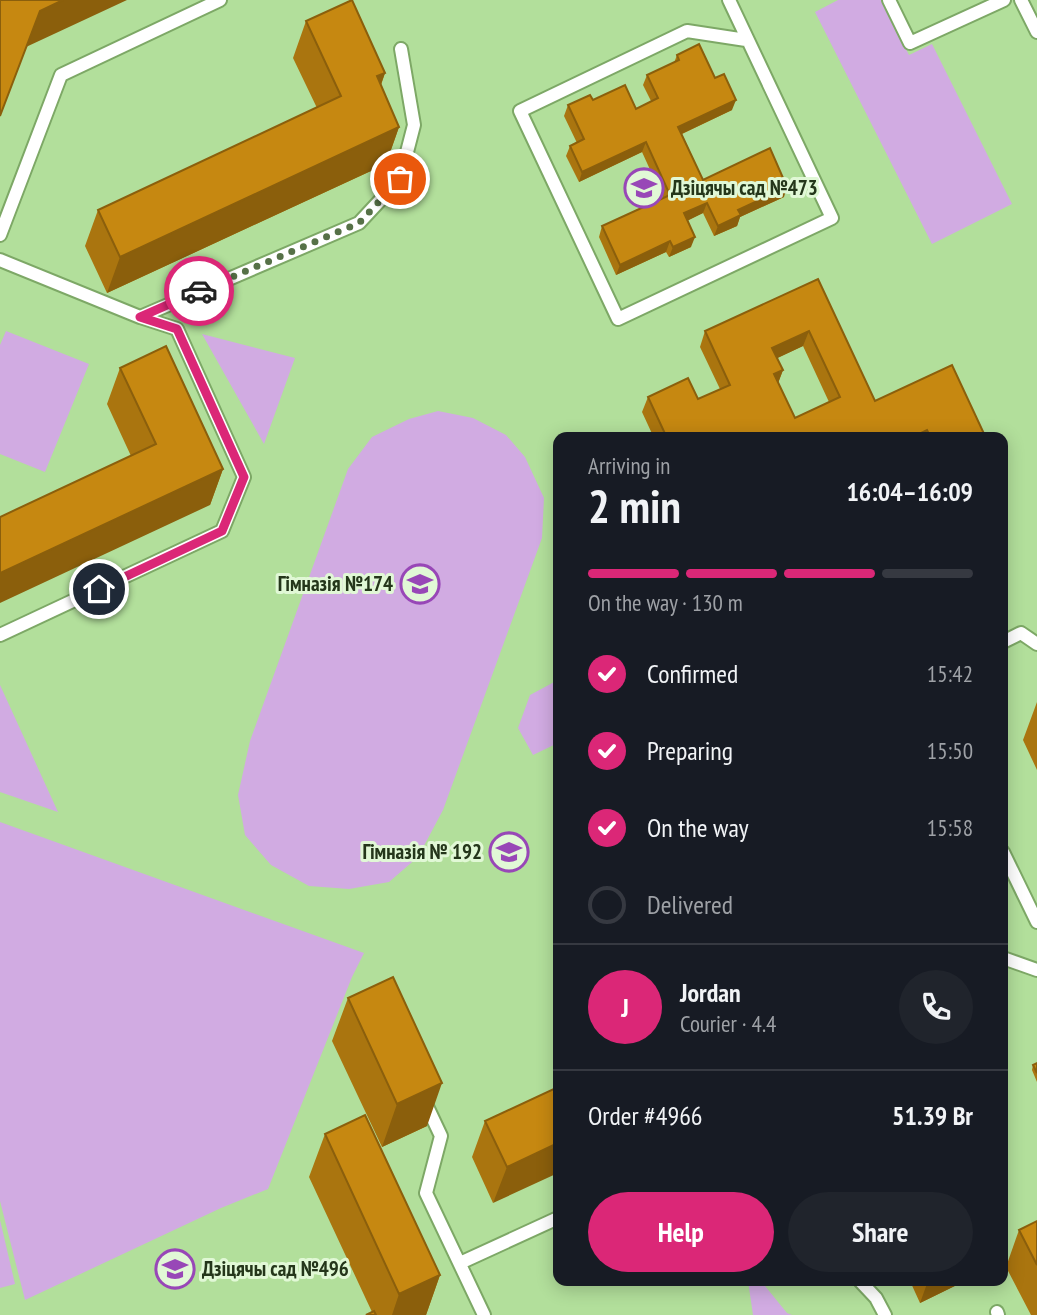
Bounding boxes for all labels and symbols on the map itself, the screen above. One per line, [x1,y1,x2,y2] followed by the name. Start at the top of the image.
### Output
[370,149,430,209] pin
[623,167,665,209] school or university icon: Дзіцячы сад №473
[671,174,818,201] place label: Дзіцячы сад №473
[164,256,234,326] courier
[69,559,129,619] pin
[399,563,441,605] school or university icon: Гімназія №174
[278,570,393,597] place label: Гімназія №174
[488,831,530,873] school or university icon: Гімназія № 192
[362,838,482,865] place label: Гімназія № 192
[154,1248,196,1290] school or university icon: Дзіцячы сад №496
[202,1255,349,1282] place label: Дзіцячы сад №496

